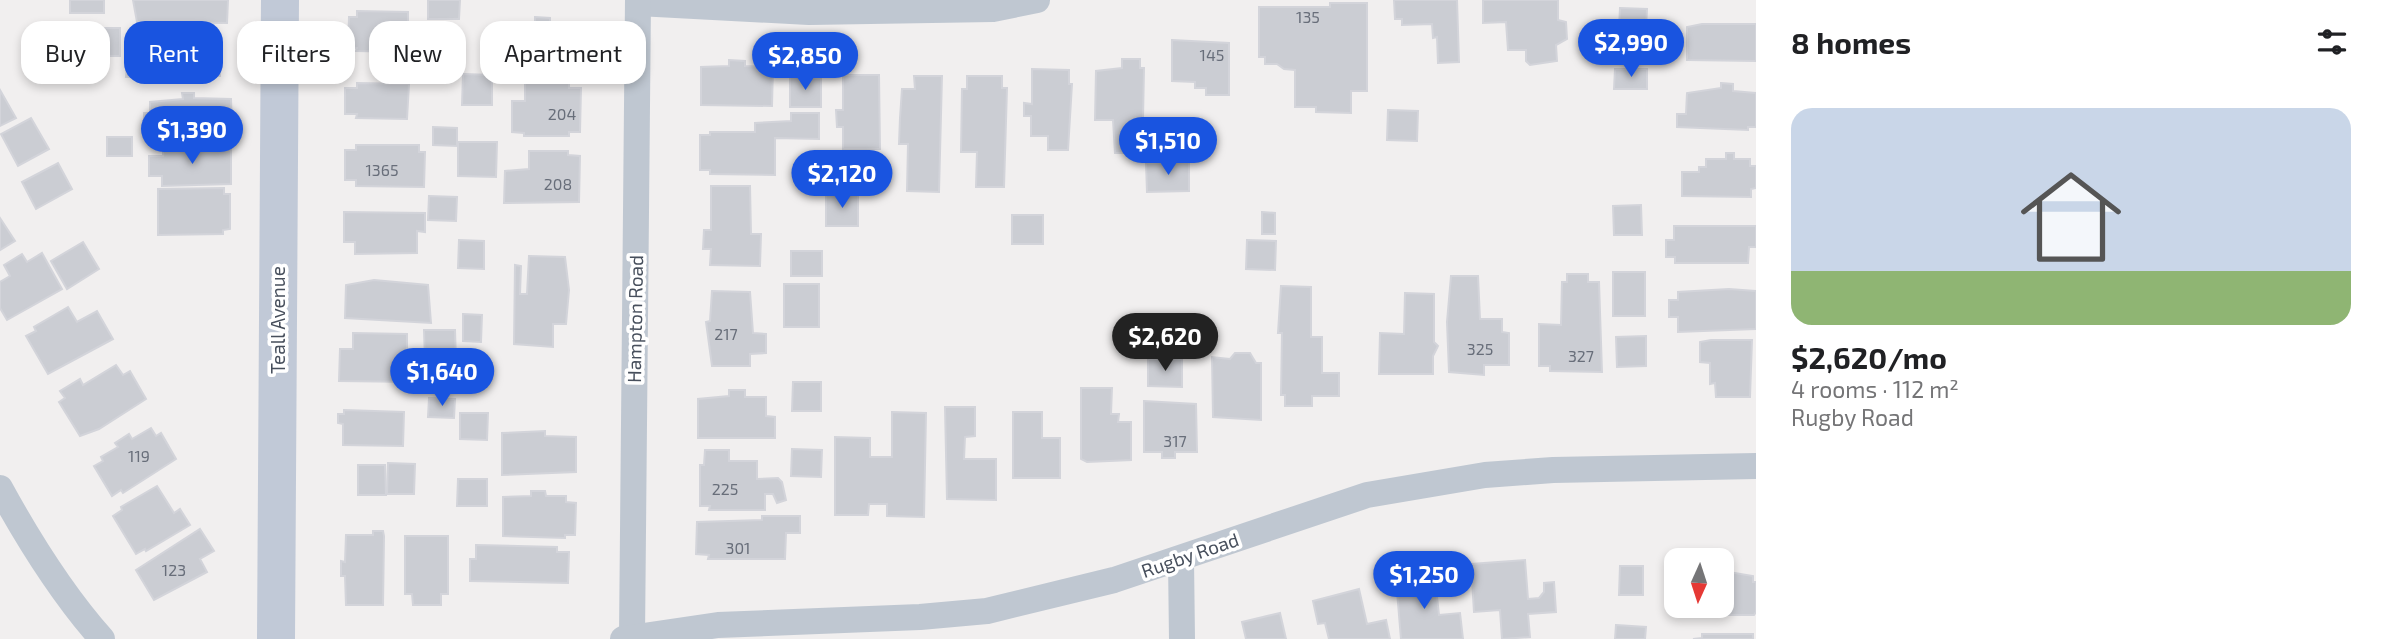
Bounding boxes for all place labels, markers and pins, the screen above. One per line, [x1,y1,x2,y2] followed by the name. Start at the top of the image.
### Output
[1574,20,1688,79] pin: $2,990
[748,32,862,92] pin: $2,850
[135,106,249,166] pin: $1,390
[1111,118,1225,177] pin: $1,510
[785,150,899,210] pin: $2,120
[1108,314,1222,373] pin: $2,620
[385,348,499,408] pin: $1,640
[1367,552,1481,611] pin: $1,250

